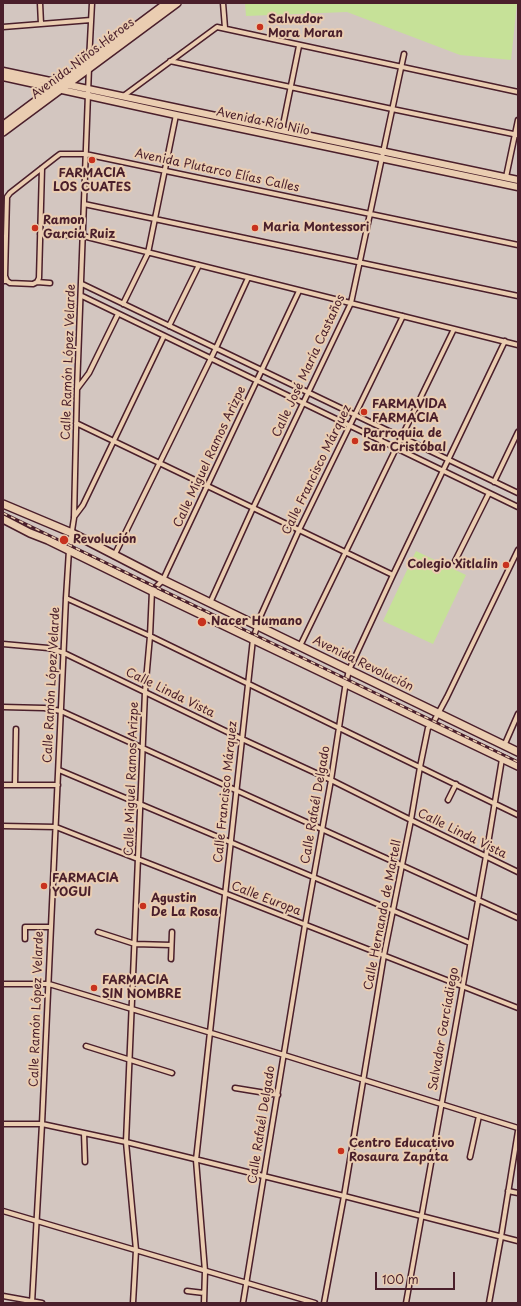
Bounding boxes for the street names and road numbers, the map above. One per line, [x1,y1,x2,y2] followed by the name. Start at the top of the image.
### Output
[29,16,137,102] street label: Avenida Niños Héroes
[215,105,311,139] street label: Avenida Río Nilo
[133,146,301,196] street label: Avenida Plutarco Elías Calles
[59,284,79,440] street label: Calle Ramón López Velarde
[270,292,348,440] street label: Calle José María Castaños
[171,384,249,530] street label: Calle Miguel Ramos Arizpe
[279,403,355,537] street label: Calle Francisco Márquez
[41,607,63,763] street label: Calle Ramón López Velarde
[310,633,416,695] street label: Avenida Revolución
[123,665,217,721] street label: Calle Linda Vista
[122,702,142,856] street label: Calle Miguel Ramos Arizpe
[211,720,241,864] street label: Calle Francisco Márquez
[299,745,333,865] street label: Calle Rafaél Delgado
[415,806,509,862] street label: Calle Linda Vista
[361,839,405,991] street label: Calle Hernando de Martell
[229,879,303,919] street label: Calle Europa
[27,931,47,1087] street label: Calle Ramón López Velarde
[426,966,462,1092] street label: Salvador Garcíadiego
[246,1065,278,1185] street label: Calle Rafaél Delgado

